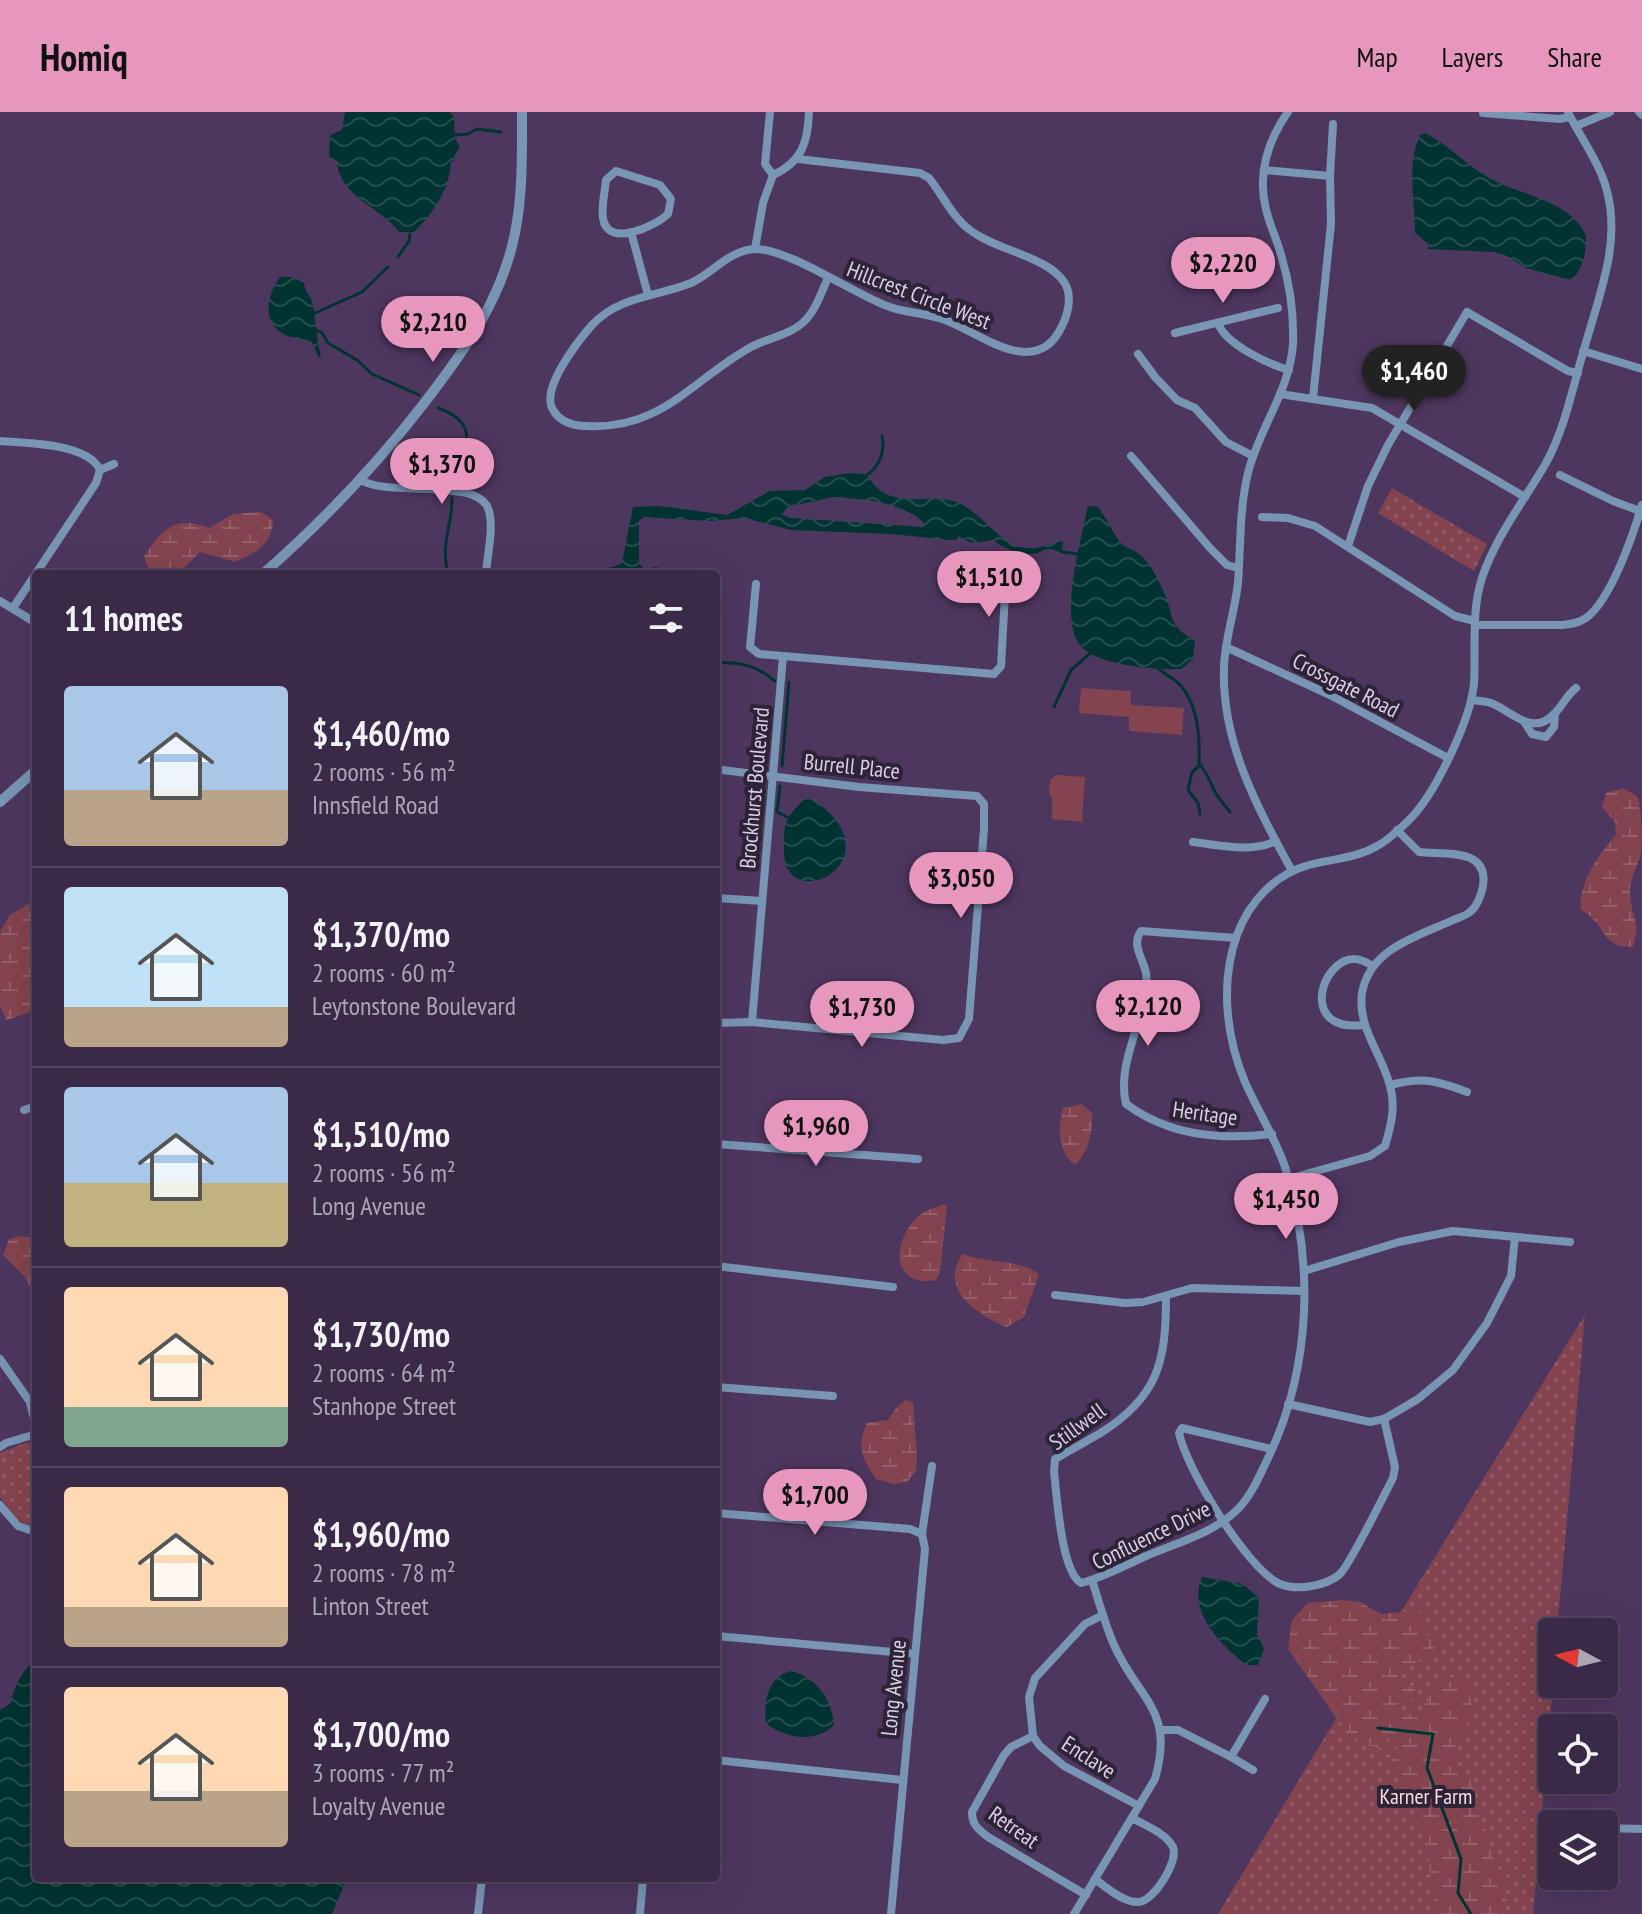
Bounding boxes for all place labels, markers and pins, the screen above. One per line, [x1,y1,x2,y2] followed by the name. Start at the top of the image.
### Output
[1158,237,1288,305] pin: $2,220
[368,296,498,364] pin: $2,210
[1349,345,1479,413] pin: $1,460
[377,438,507,506] pin: $1,370
[924,551,1054,619] pin: $1,510
[896,852,1026,920] pin: $3,050
[1083,980,1213,1048] pin: $2,120
[797,981,927,1049] pin: $1,730
[751,1100,881,1168] pin: $1,960
[1221,1173,1351,1241] pin: $1,450
[750,1469,880,1537] pin: $1,700

